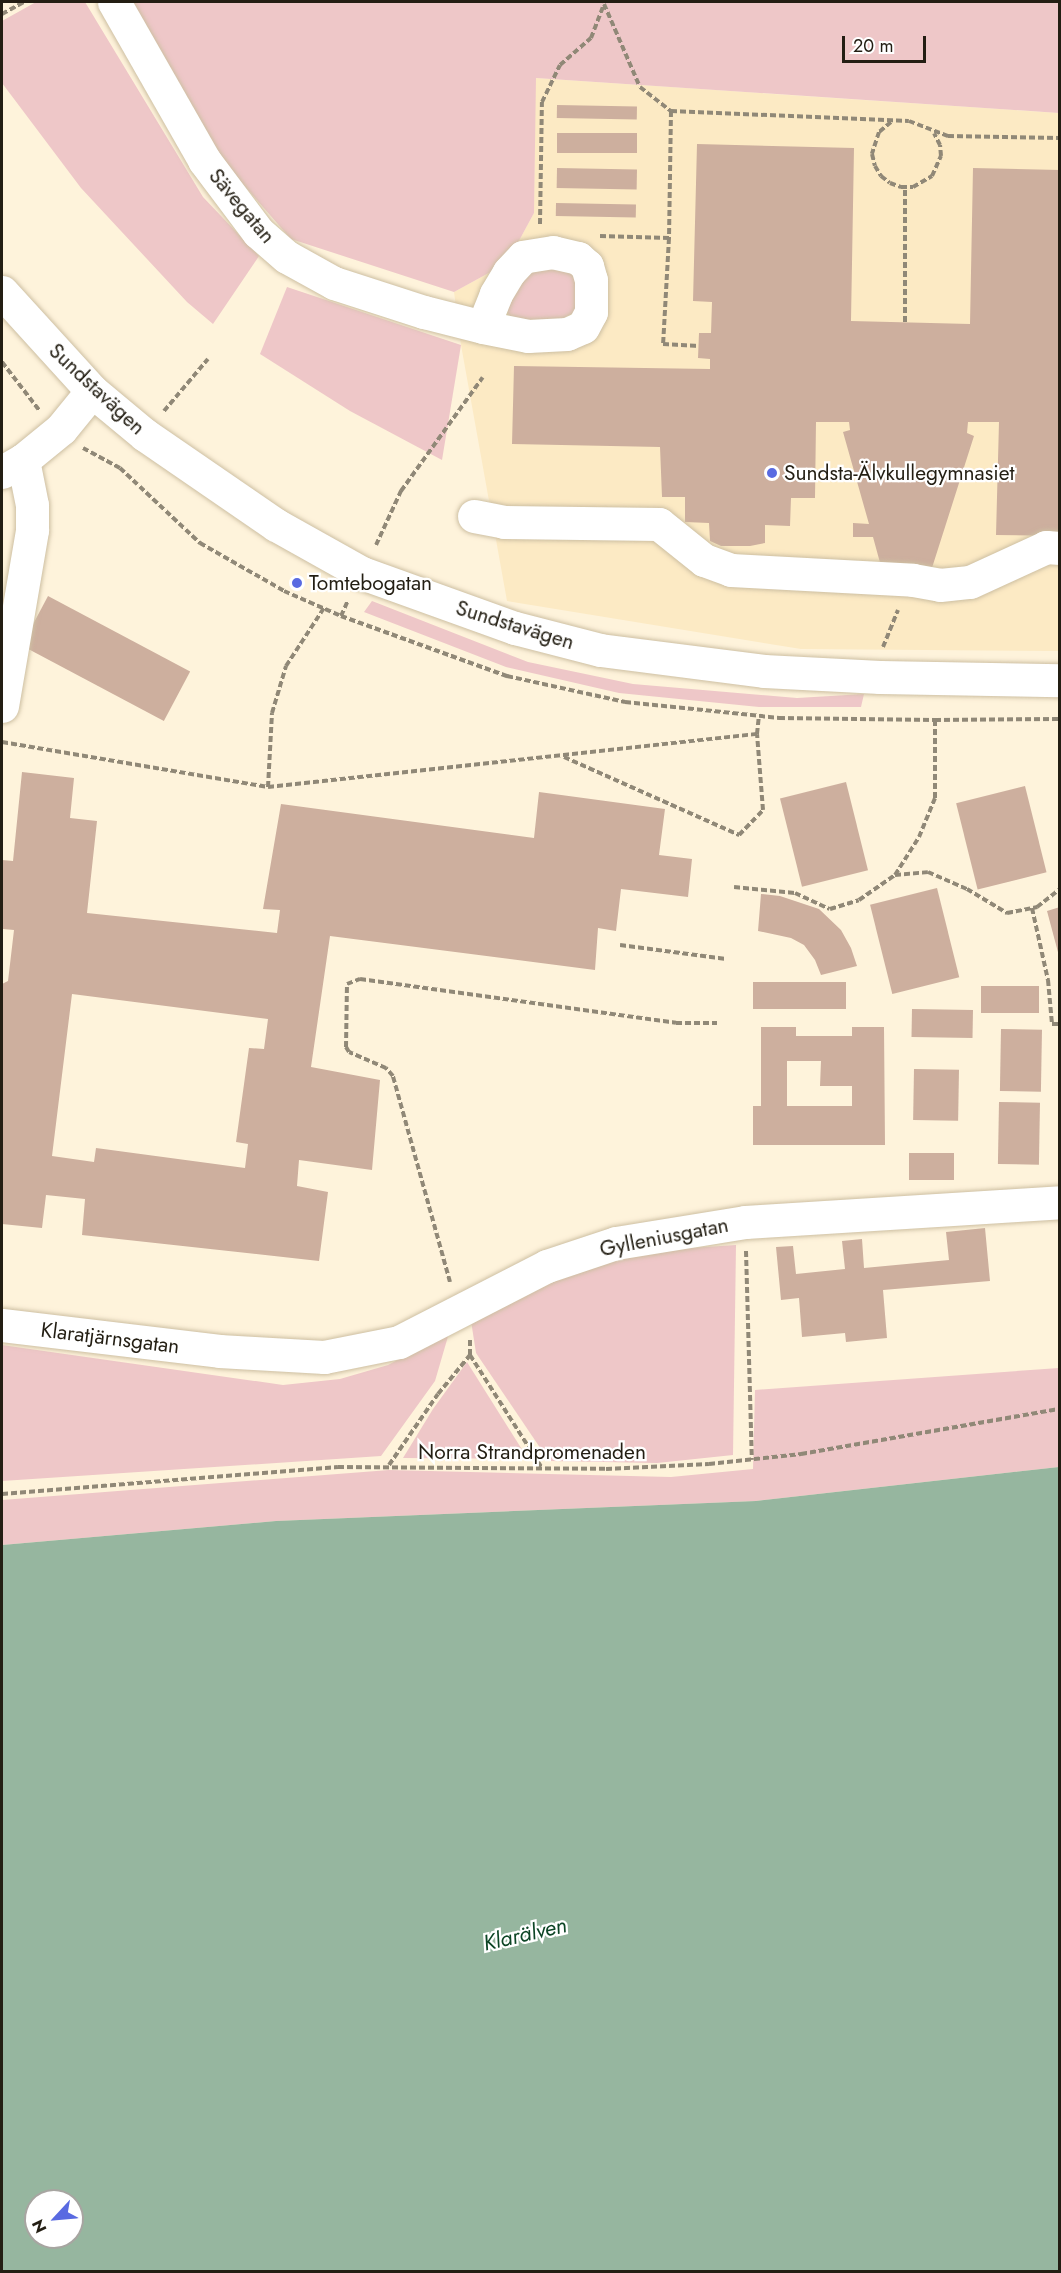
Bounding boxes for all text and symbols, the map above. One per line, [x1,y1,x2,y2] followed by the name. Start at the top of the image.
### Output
[845,24,929,62] scale bar
[853,33,893,59] text: 20 m
[204,164,280,248] street label: Sävegatan
[44,338,150,440] street label: Sundstavägen
[784,460,1014,486] place label: Sundsta-Älvkullegymnasiet
[765,466,779,480] marker: Sundsta-Älvkullegymnasiet
[309,570,432,596] place label: Tomtebogatan
[290,576,304,590] marker: Tomtebogatan
[453,595,577,655] street label: Sundstavägen
[598,1212,730,1262] street label: Gylleniusgatan
[39,1317,181,1359] street label: Klaratjärnsgatan
[418,1439,646,1465] street label: Norra Strandpromenaden
[481,1912,569,1956] water label: Klarälven
[24,2189,84,2249] north arrow
[26,2215,52,2237] text: N

